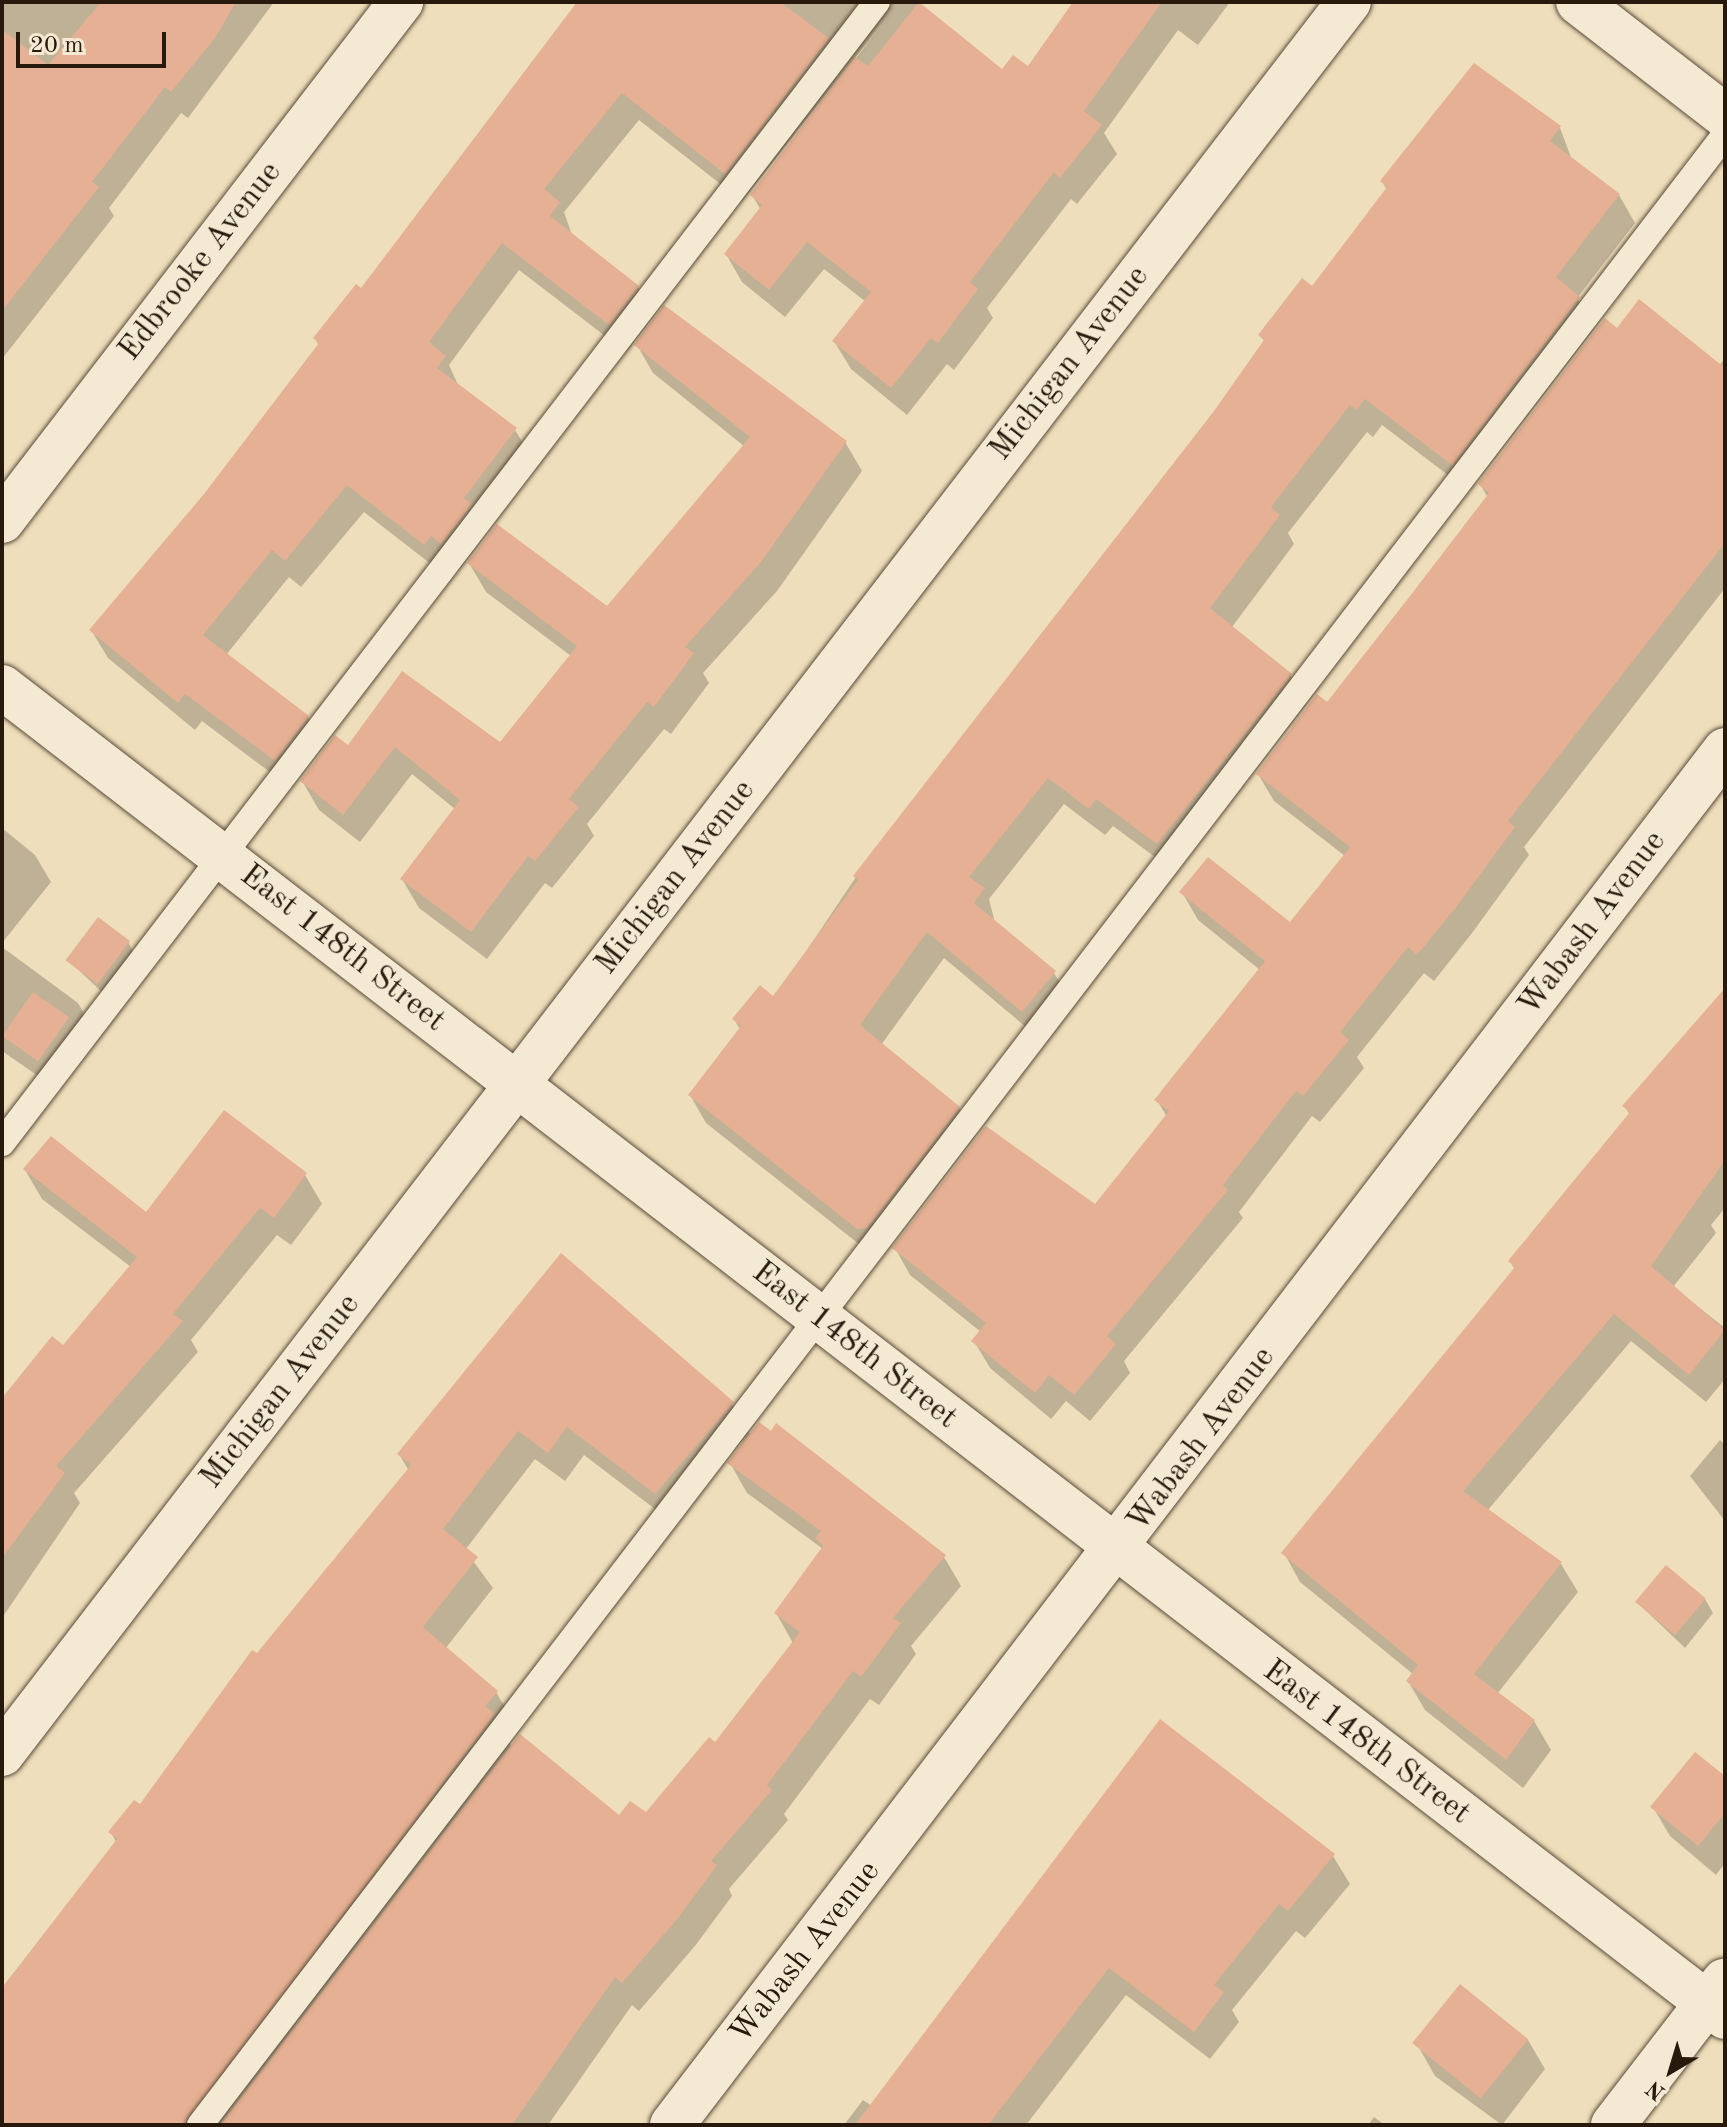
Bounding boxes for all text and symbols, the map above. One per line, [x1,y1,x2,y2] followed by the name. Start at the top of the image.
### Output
[20,16,170,66] scale bar
[30,34,84,58] text: 20 m
[111,155,291,369] street label: Edbrooke Avenue
[982,259,1158,469] street label: Michigan Avenue
[588,773,764,983] street label: Michigan Avenue
[1511,824,1675,1024] street label: Wabash Avenue
[232,857,452,1041] street label: East 148th Street
[744,1254,964,1438] street label: East 148th Street
[193,1287,369,1497] street label: Michigan Avenue
[1120,1340,1284,1540] street label: Wabash Avenue
[1255,1652,1477,1834] street label: East 148th Street
[723,1854,889,2052] street label: Wabash Avenue
[1631,2031,1711,2111] north arrow
[1643,2076,1670,2104] text: N

